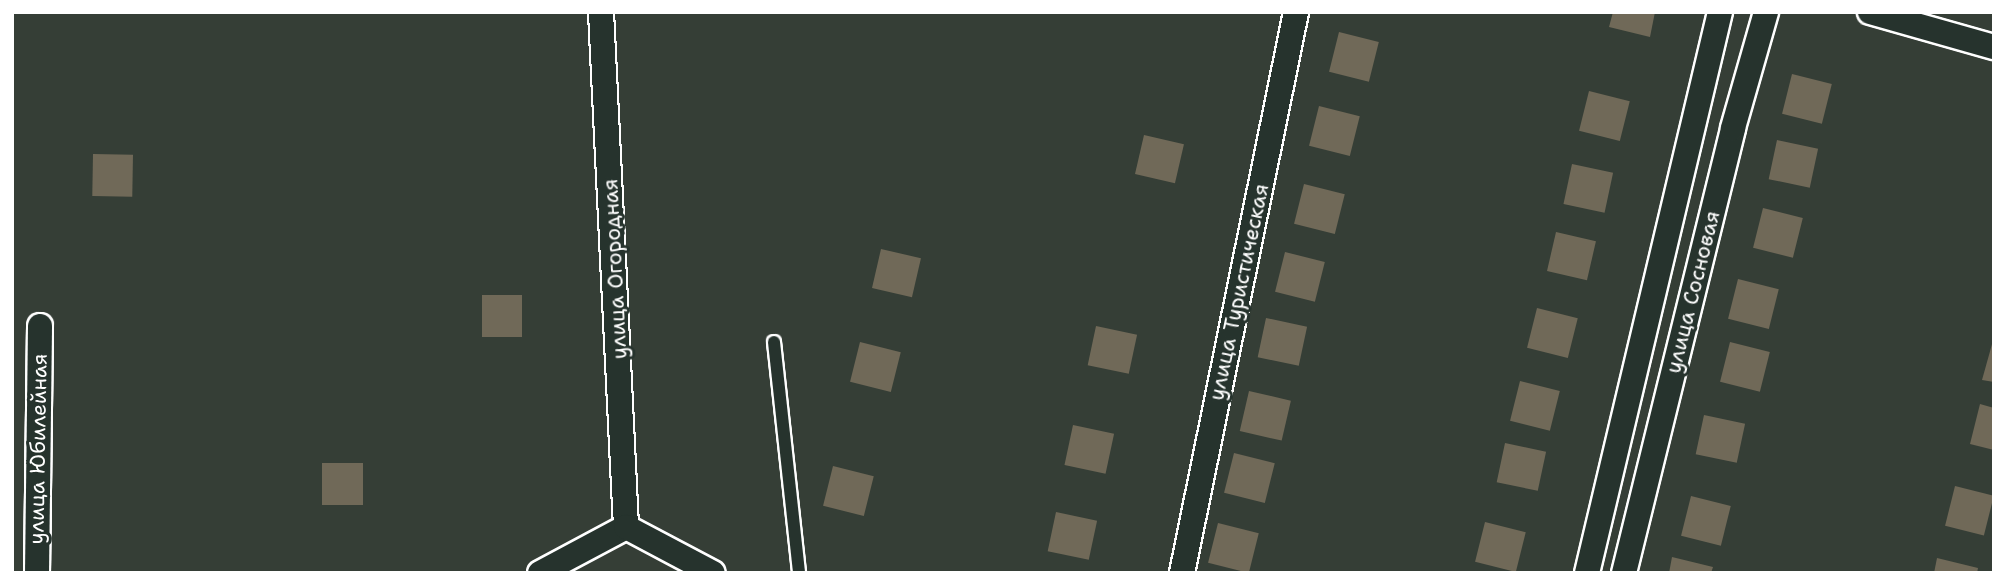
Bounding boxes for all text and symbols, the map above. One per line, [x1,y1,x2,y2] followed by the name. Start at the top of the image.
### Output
[598,178,632,360] street label: улица Огородная
[1204,181,1274,403] street label: улица Туристическая
[1661,208,1725,376] street label: улица Сосновая
[24,353,52,545] street label: улица Юбилейная

